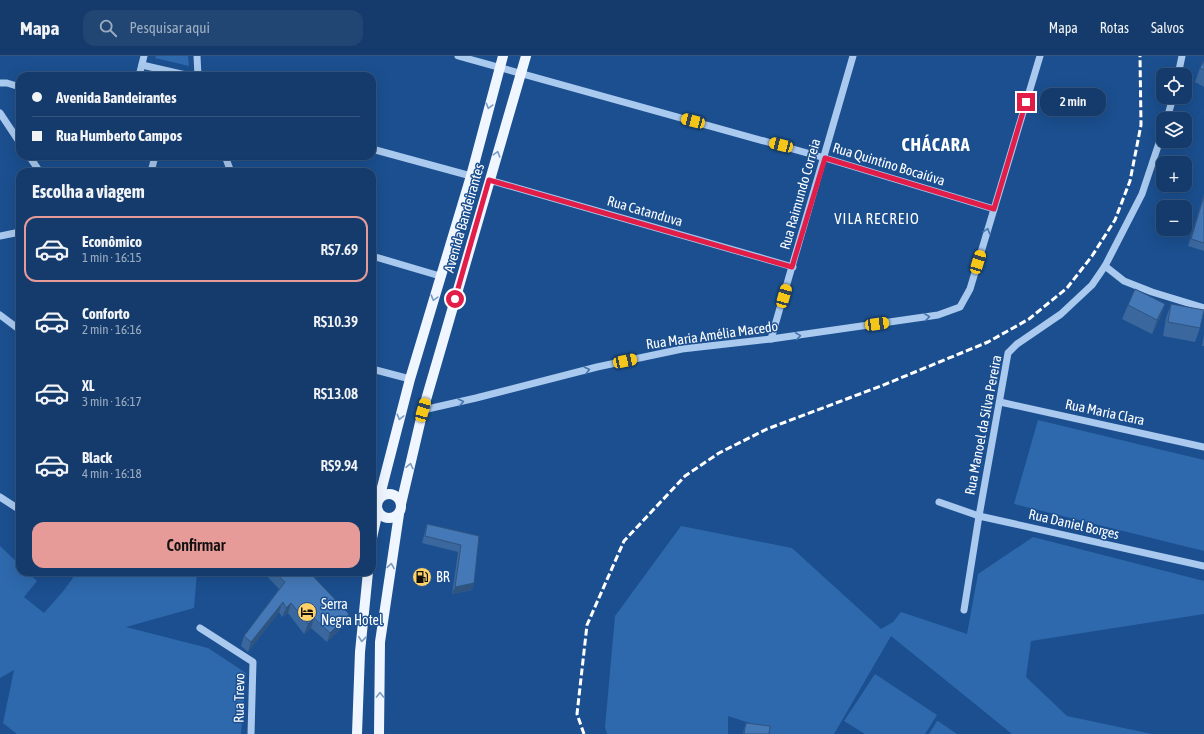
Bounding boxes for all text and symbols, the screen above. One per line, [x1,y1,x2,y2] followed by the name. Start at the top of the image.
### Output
[83,10,363,46] search box
[20,17,59,39] text: Mapa
[97,17,119,39] icon: search
[129,19,210,36] text: Pesquisar aqui
[1049,20,1078,36] text: Mapa
[1100,20,1129,36] text: Rotas
[1151,20,1184,36] text: Salvos
[1156,68,1192,236] map controls
[1156,68,1192,104] button: locate
[1040,88,1106,116] callout: 2 min
[56,89,176,106] text: Avenida Bandeirantes
[1017,93,1035,111] route end
[1060,94,1086,109] text: 2 min
[486,102,494,109] one-way arrow
[680,112,706,130] car
[1156,112,1192,148] button: layers
[56,127,182,144] text: Rua Humberto Campos
[901,134,971,155] district label: CHÁCARA
[768,136,794,154] car
[776,137,824,251] street label: Rua Raimundo Correia
[831,139,947,189] street label: Rua Quintino Bocaiúva
[492,151,501,158] one-way arrow
[1156,156,1192,192] button: +
[441,162,487,274] street label: Avenida Bandeirantes
[32,181,145,202] text: Escolha a viagem
[605,193,685,229] street label: Rua Catanduva
[1156,200,1192,236] button: −
[834,210,920,227] district label: VILA RECREIO
[982,228,991,235] one-way arrow
[34,231,70,267] icon: car
[82,233,142,250] text: Econômico
[320,241,358,258] text: R$7.69
[969,249,987,275] car
[82,250,142,265] text: 1 min · 16:15
[775,283,793,309] car
[446,290,464,308] route start
[430,294,439,301] one-way arrow
[34,303,70,339] icon: car
[82,305,130,322] text: Conforto
[313,313,358,330] text: R$10.39
[924,313,930,322] one-way arrow
[864,316,890,332] car
[645,318,779,352] street label: Rua Maria Amélia Macedo
[82,322,142,337] text: 2 min · 16:16
[795,332,801,341] one-way arrow
[612,353,638,369] car
[962,354,1004,496] street label: Rua Manoel da Silva Pereira
[583,366,590,375] one-way arrow
[34,375,70,411] icon: car
[82,377,95,394] text: XL
[313,385,358,402] text: R$13.08
[82,394,142,409] text: 3 min · 16:17
[1064,396,1146,428] street label: Rua Maria Clara
[414,397,432,423] car
[458,398,464,406] one-way arrow
[396,413,405,420] one-way arrow
[34,447,70,483] icon: car
[82,449,112,466] text: Black
[320,457,358,474] text: R$9.94
[405,463,414,470] one-way arrow
[82,466,142,481] text: 4 min · 16:18
[1027,506,1121,542] street label: Rua Daniel Borges
[32,522,360,568] button: Confirmar
[386,563,395,569] one-way arrow
[411,566,433,588] fuel station icon: BR
[436,569,450,585] place label: BR
[321,596,383,628] place label: Serra Negra Hotel
[296,601,318,623] hotel icon: Serra Negra Hotel
[357,636,366,642] one-way arrow
[231,673,247,723] street label: Rua Trevo
[376,692,384,698] one-way arrow

